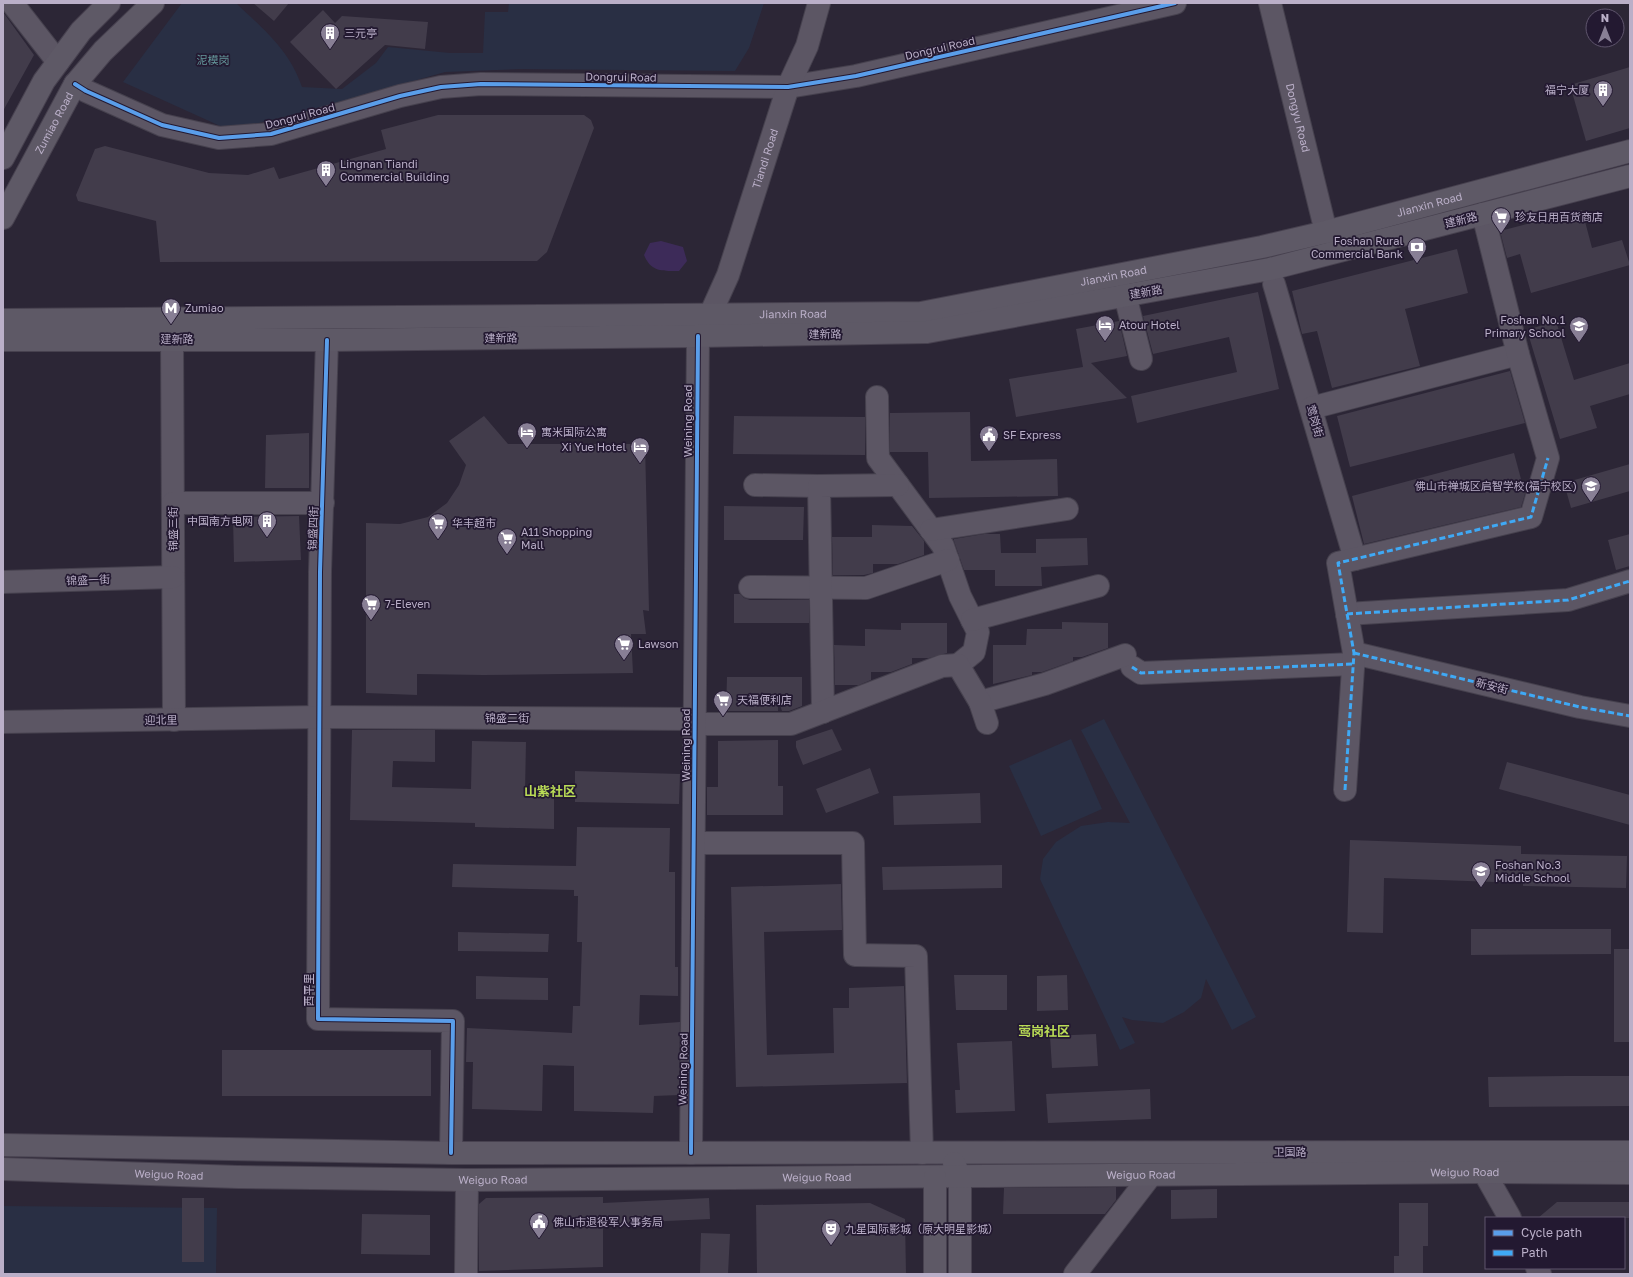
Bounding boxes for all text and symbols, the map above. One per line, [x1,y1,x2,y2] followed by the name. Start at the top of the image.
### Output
[1585,8,1625,48] north arrow
[1601,11,1609,24] text: N
[319,22,341,50] building icon: 三元亭
[344,26,377,39] place label: 三元亭
[904,33,976,62] street label: Dongrui Road
[197,53,230,66] park label: 泥模岗
[585,69,657,84] street label: Dongrui Road
[1592,79,1614,107] building icon: 福宁大厦
[1284,82,1313,153] street label: Dongyu Road
[1545,83,1589,96] place label: 福宁大厦
[32,89,76,156] street label: Zumiao Road
[264,100,336,131] street label: Dongrui Road
[749,127,780,190] street label: Tiandi Road
[340,157,449,183] place label: Lingnan Tiandi Commercial Building
[315,159,337,187] building icon: Lingnan Tiandi Commercial Building
[1395,189,1463,219] street label: Jianxin Road
[1490,206,1512,234] supermarket icon: 珍友日用百货商店
[1443,209,1478,230] street label: 建新路
[1515,210,1603,223] place label: 珍友日用百货商店
[1311,234,1403,260] place label: Foshan Rural Commercial Bank
[1406,236,1428,264] bank icon: Foshan Rural Commercial Bank
[1079,262,1148,288] street label: Jianxin Road
[1129,282,1163,301] street label: 建新路
[160,297,182,325] metro station icon: Zumiao
[185,301,224,314] place label: Zumiao
[759,307,827,320] street label: Jianxin Road
[1485,313,1565,339] place label: Foshan No.1 Primary School
[1094,314,1116,342] hotel icon: Atour Hotel
[1568,315,1590,343] school or university icon: Foshan No.1 Primary School
[1119,318,1180,331] place label: Atour Hotel
[808,327,842,340] street label: 建新路
[484,331,518,344] street label: 建新路
[161,332,194,345] street label: 建新路
[681,385,694,457] street label: Weining Road
[1305,403,1326,439] street label: 莺岗街
[516,421,538,449] hotel icon: 寓米国际公寓
[978,424,1000,452] public building icon: SF Express
[541,425,607,438] place label: 寓米国际公寓
[1003,428,1061,441] place label: SF Express
[629,436,651,464] hotel icon: Xi Yue Hotel
[562,440,626,453] place label: Xi Yue Hotel
[1580,475,1602,503] school or university icon: 佛山市禅城区启智学校(福宁校区)
[1415,479,1577,492] place label: 佛山市禅城区启智学校(福宁校区)
[305,506,320,550] street label: 锦盛四街
[166,507,179,551] street label: 锦盛三街
[256,510,278,538] building icon: 中国南方电网
[427,512,449,540] supermarket icon: 华丰超市
[187,514,253,527] place label: 中国南方电网
[452,516,496,529] place label: 华丰超市
[521,525,592,551] place label: A11 Shopping Mall
[496,527,518,555] supermarket icon: A11 Shopping Mall
[66,572,110,587] street label: 锦盛一街
[360,593,382,621] supermarket icon: 7-Eleven
[385,597,430,610] place label: 7-Eleven
[613,633,635,661] supermarket icon: Lawson
[638,637,679,650] place label: Lawson
[1475,675,1510,696] street label: 新安街
[712,689,734,717] supermarket icon: 天福便利店
[737,693,792,706] place label: 天福便利店
[679,709,692,781] street label: Weining Road
[485,711,529,724] street label: 锦盛二街
[144,713,178,726] street label: 迎北里
[524,783,576,799] district label: 山紫社区
[1495,858,1570,884] place label: Foshan No.3 Middle School
[1470,860,1492,888] school or university icon: Foshan No.3 Middle School
[302,974,315,1007] street label: 西平里
[1018,1023,1070,1039] district label: 莺岗社区
[675,1033,690,1105] street label: Weining Road
[1274,1145,1307,1158] street label: 卫国路
[1430,1165,1499,1178] street label: Weiguo Road
[134,1166,204,1182] street label: Weiguo Road
[1106,1167,1175,1181] street label: Weiguo Road
[782,1170,851,1184] street label: Weiguo Road
[458,1173,527,1186] street label: Weiguo Road
[528,1211,550,1239] public building icon: 佛山市退役军人事务局
[553,1215,663,1228] place label: 佛山市退役军人事务局
[1485,1217,1625,1269] legend
[820,1218,842,1246] theatre icon: 九星国际影城（原大明星影城）
[845,1222,999,1235] place label: 九星国际影城（原大明星影城）
[1521,1225,1582,1240] text: Cycle path
[1521,1245,1548,1260] text: Path

